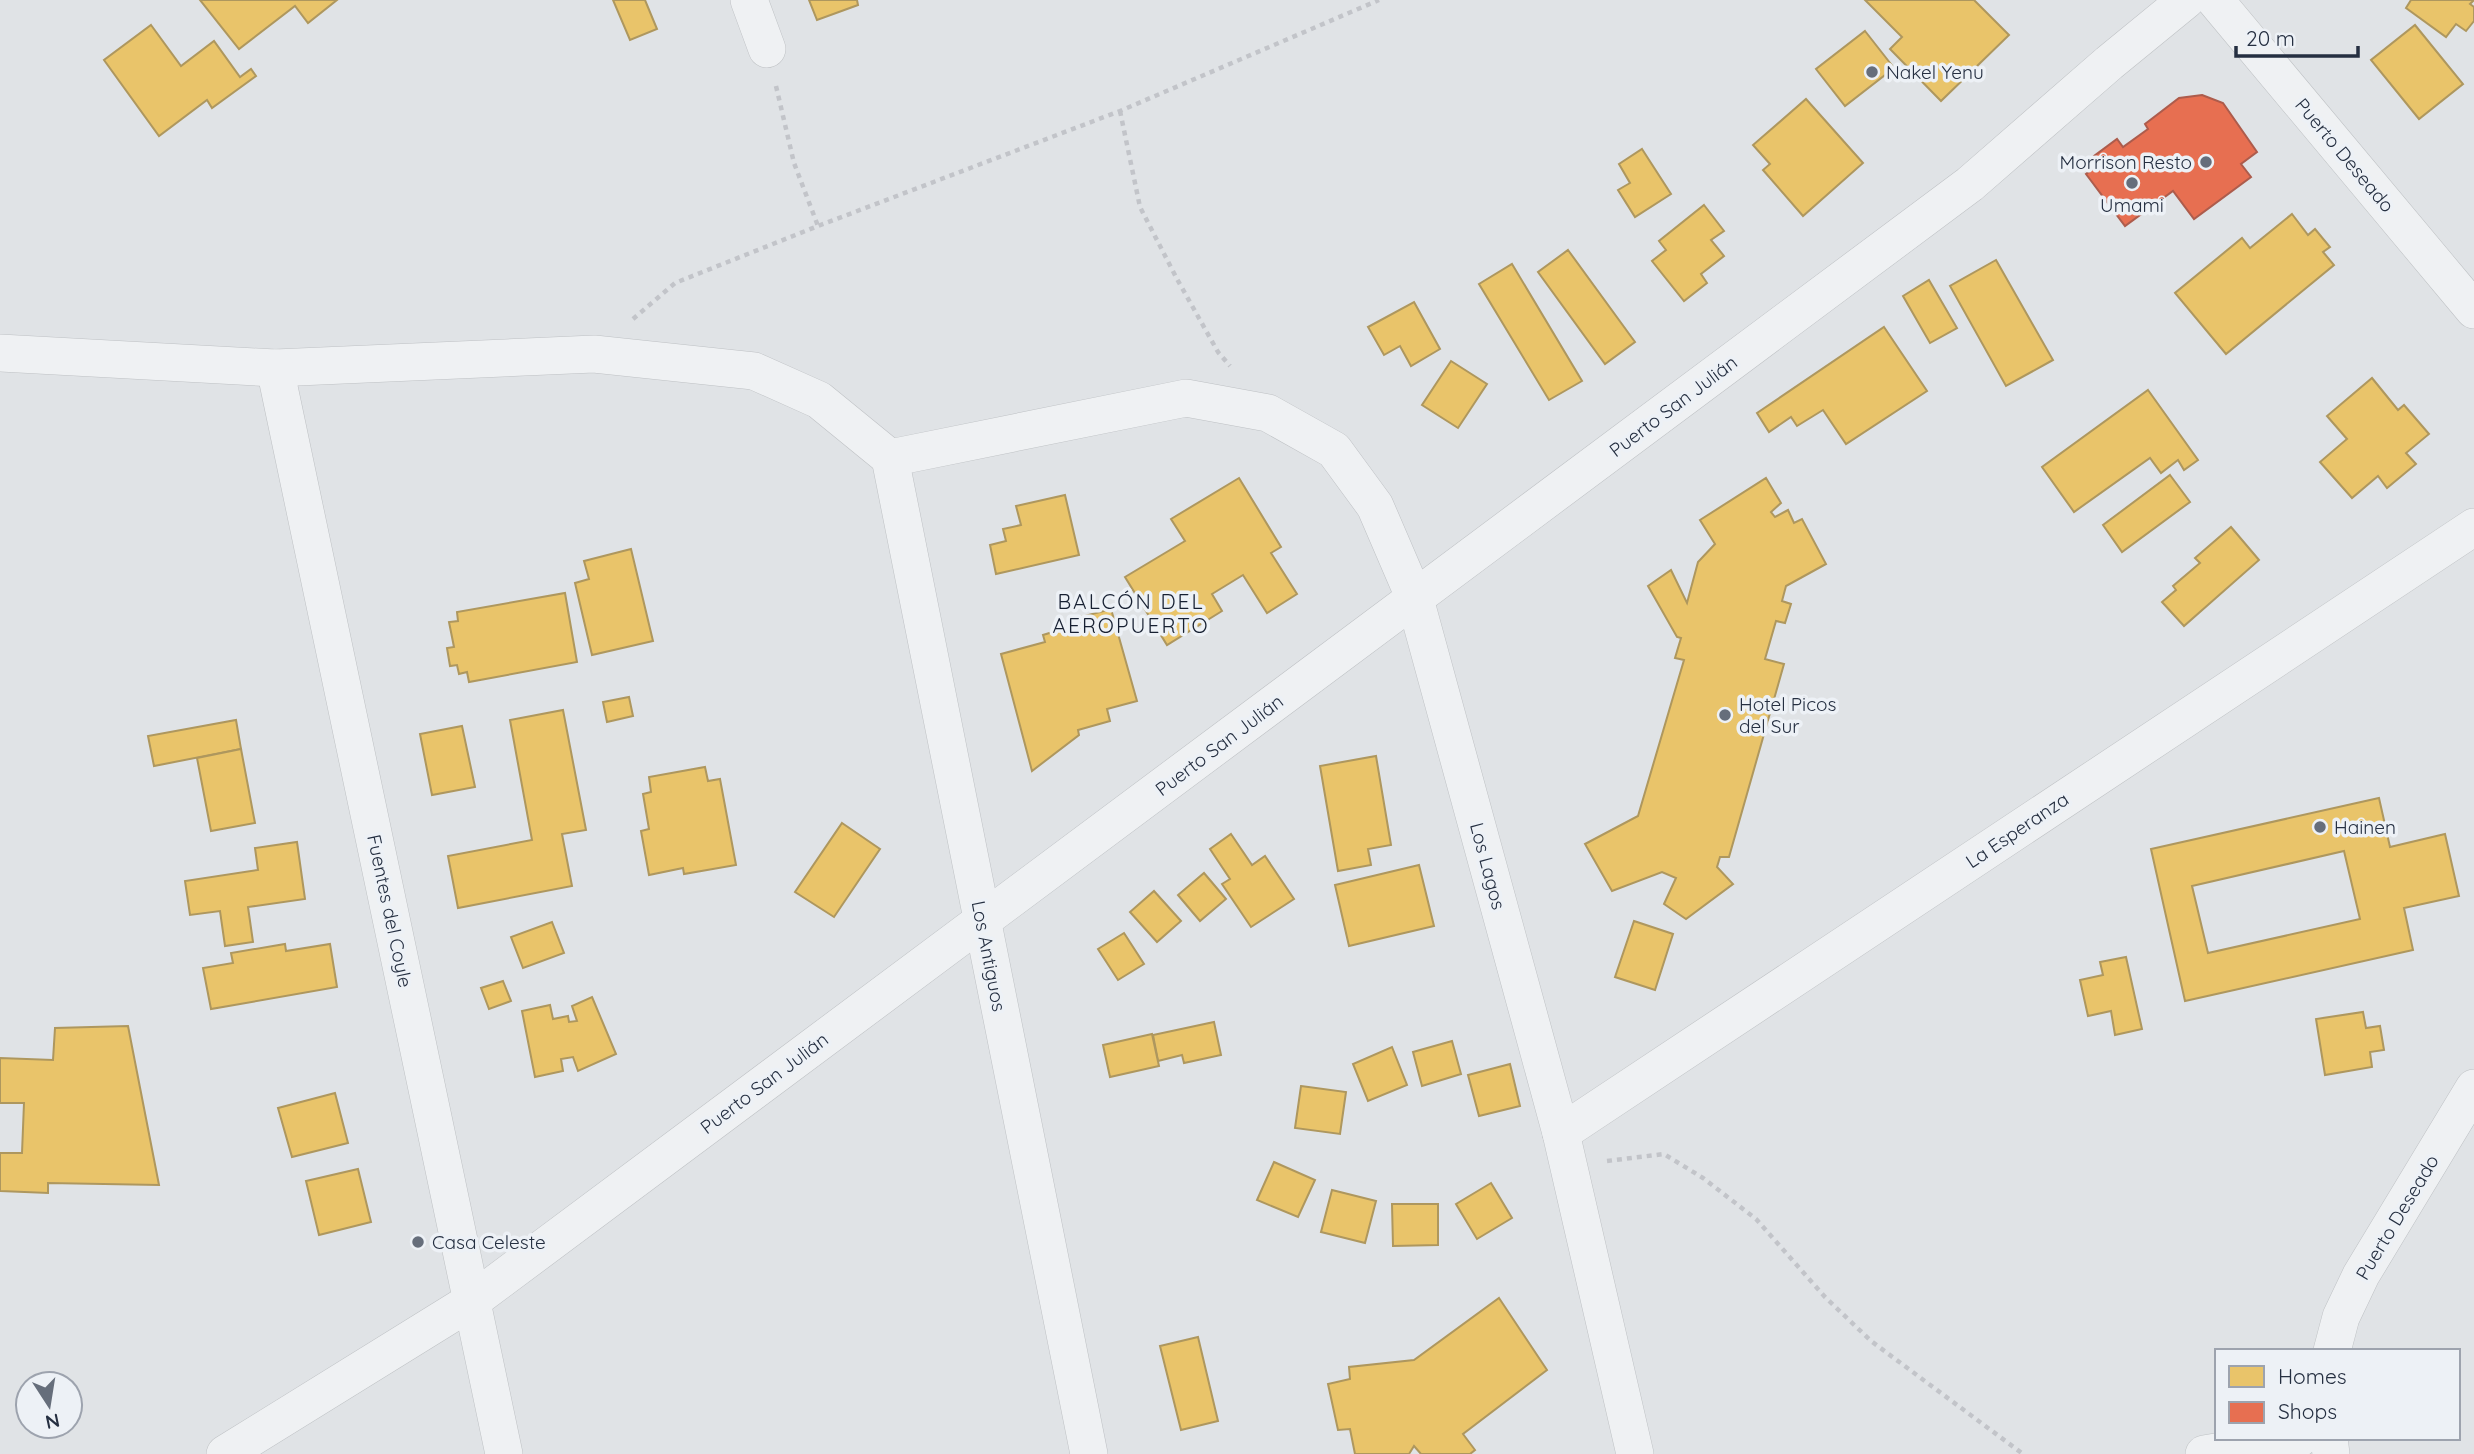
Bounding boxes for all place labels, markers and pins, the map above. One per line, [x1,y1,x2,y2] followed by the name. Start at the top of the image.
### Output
[1886,60,1984,84] place label: Nakel Yenu
[1864,64,1880,80] marker: Nakel Yenu
[2059,150,2192,174] place label: Morrison Resto
[2198,154,2214,170] marker: Morrison Resto
[2124,175,2140,191] marker: Umami
[2100,193,2164,217] place label: Umami
[1739,692,1837,738] place label: Hotel Picos del Sur
[1717,707,1733,723] marker: Hotel Picos del Sur
[2334,815,2396,839] place label: Hainen
[2312,819,2328,835] marker: Hainen
[432,1230,546,1254] place label: Casa Celeste
[410,1234,426,1250] marker: Casa Celeste

